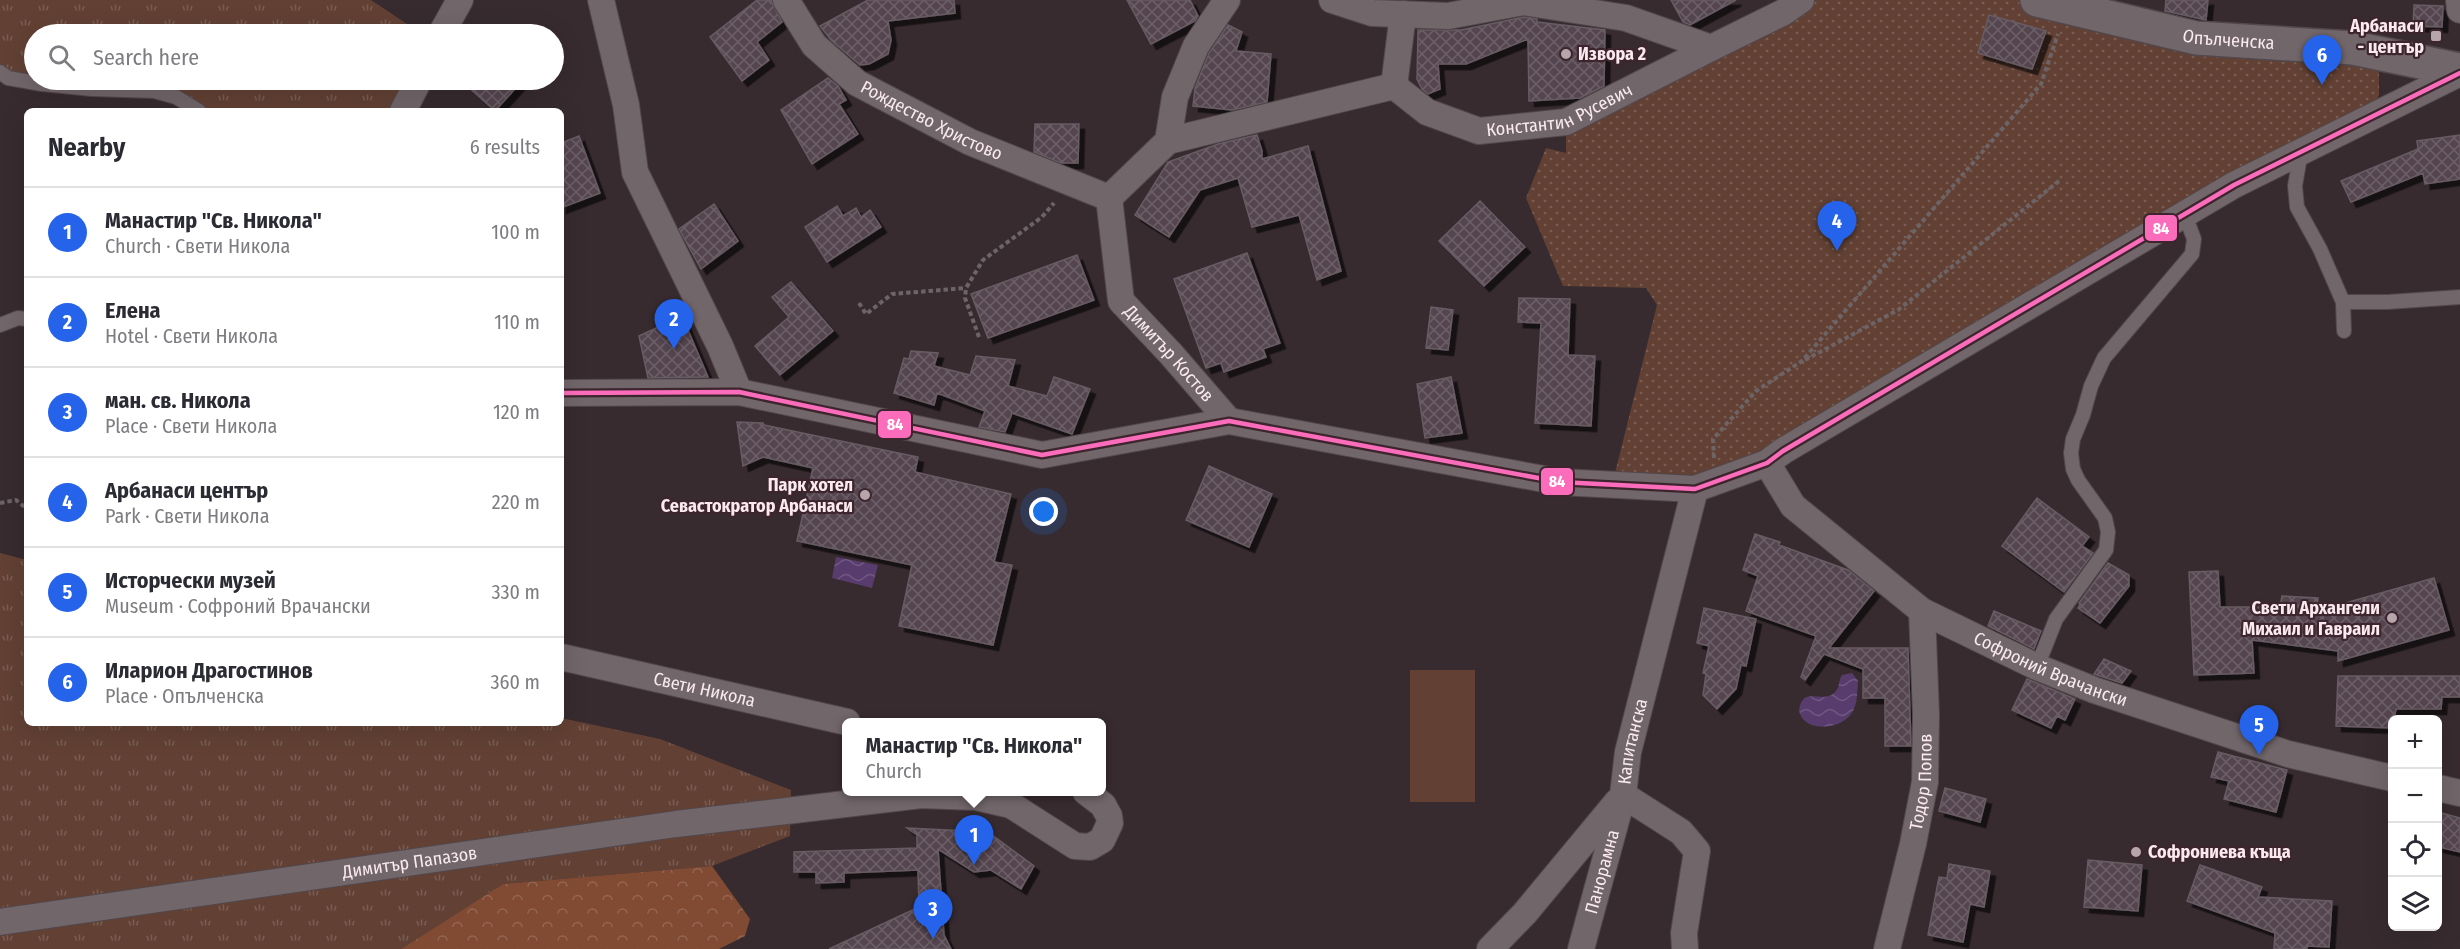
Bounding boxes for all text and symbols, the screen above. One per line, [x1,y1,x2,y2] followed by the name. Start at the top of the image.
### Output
[2349,15,2424,58] place label: Арбанаси - център
[24,24,564,90] search box
[2180,24,2275,54] street label: Опълченска
[2429,29,2443,43] marker: Арбанаси - център
[2302,36,2342,85] pin: 6
[45,41,78,74] icon: search
[1578,43,1646,65] place label: Извора 2
[93,44,199,71] text: Search here
[1559,47,1573,61] marker: Извора 2
[857,76,1006,165] street label: Рождество Христово
[1485,79,1636,141] street label: Константин Русевич
[48,132,125,163] text: Nearby
[470,135,540,159] text: 6 results
[1818,202,1856,251] pin: 4
[105,207,322,234] text: Манастир "Св. Никола"
[2144,214,2178,242] line badge: 84
[2153,219,2169,238] text: 84
[63,220,72,244] text: 1
[491,220,540,244] text: 100 m
[105,234,290,258] text: Church · Свети Никола
[105,297,161,324] text: Елена
[654,300,694,349] pin: 2
[1119,300,1219,406] street label: Димитър Костов
[63,310,72,334] text: 2
[494,310,540,334] text: 110 m
[105,324,278,348] text: Hotel · Свети Никола
[105,387,251,414] text: ман. св. Никола
[63,400,72,424] text: 3
[493,400,540,424] text: 120 m
[877,410,912,439] line badge: 84
[105,414,277,438] text: Place · Свети Никола
[887,415,903,434] text: 84
[1540,467,1574,496] line badge: 84
[1549,472,1565,491] text: 84
[661,474,853,517] place label: Парк хотел Севастократор Арбанаси
[105,477,268,504] text: Арбанаси център
[858,488,872,502] marker: Парк хотел Севастократор Арбанаси
[62,490,73,514] text: 4
[492,490,540,514] text: 220 m
[1029,497,1058,526] your location
[105,504,269,528] text: Park · Свети Никола
[105,567,276,594] text: Исторчески музей
[63,580,72,604] text: 5
[491,580,540,604] text: 330 m
[105,594,371,618] text: Museum · Софроний Врачански
[2242,597,2380,640] place label: Свети Архангели Михаил и Гавраил
[2385,611,2399,625] marker: Свети Архангели Михаил и Гавраил
[1970,627,2130,711] street label: Софроний Врачански
[105,657,313,684] text: Иларион Драгостинов
[651,667,758,712] street label: Свети Никола
[62,670,73,694] text: 6
[491,670,540,694] text: 360 m
[105,684,264,708] text: Place · Опълченска
[1613,696,1652,786] street label: Капитанска
[2240,706,2278,755] pin: 5
[2388,715,2442,931] map controls
[2388,715,2442,769] button: +
[842,718,1106,796] popup
[866,732,1082,759] text: Манастир "Св. Никола"
[1905,733,1937,832] street label: Тодор Попов
[866,759,922,783] text: Church
[2388,769,2442,823] button: −
[954,816,994,865] pin: 1
[2388,823,2442,877] button: locate
[1580,827,1624,916] street label: Панорамна
[2148,841,2291,863] place label: Софрониева къща
[340,842,479,883] street label: Димитър Папазов
[2129,845,2143,859] marker: Софрониева къща
[2388,877,2442,931] button: layers
[914,890,952,939] pin: 3

